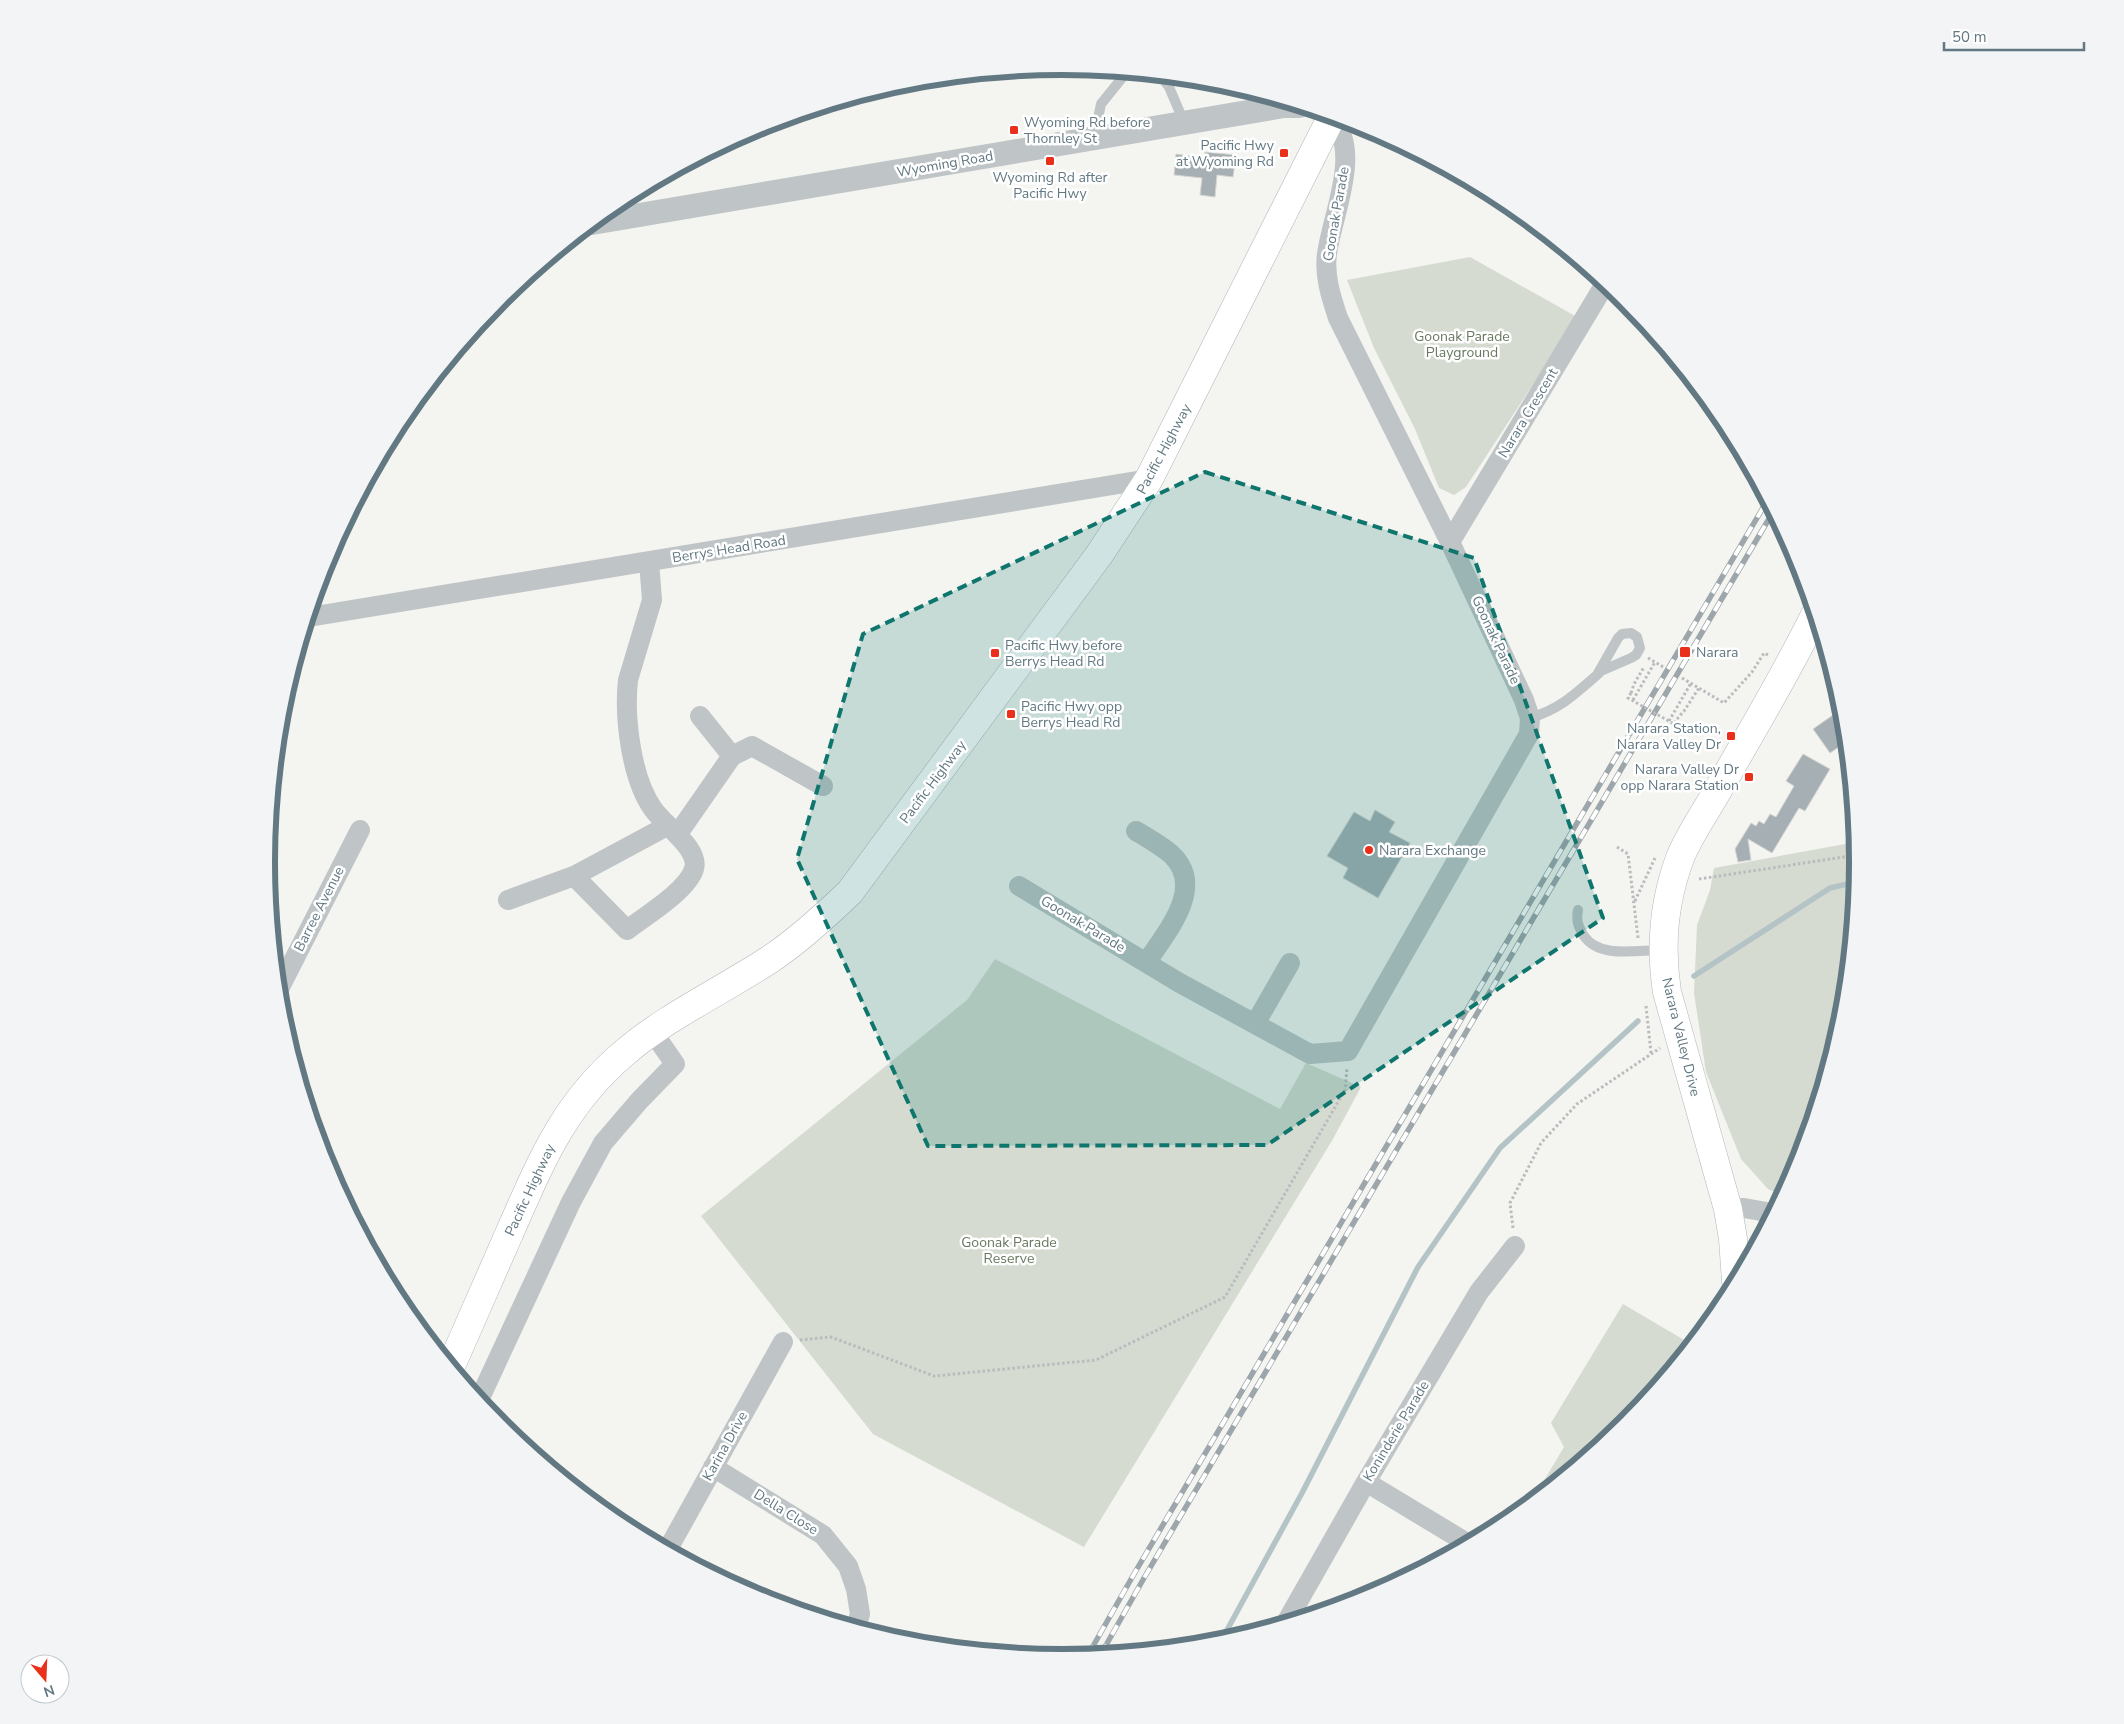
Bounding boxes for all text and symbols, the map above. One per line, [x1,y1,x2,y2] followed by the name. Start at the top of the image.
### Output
[1944,20,2084,52] scale bar
[1952,27,1987,47] text: 50 m
[1024,113,1150,148] place label: Wyoming Rd before Thornley St
[1008,124,1020,136] marker: Wyoming Rd before Thornley St
[1176,136,1275,171] place label: Pacific Hwy at Wyoming Rd
[895,146,995,182] street label: Wyoming Road
[1278,147,1290,159] marker: Pacific Hwy at Wyoming Rd
[1044,155,1056,167] marker: Wyoming Rd after Pacific Hwy
[1318,165,1354,263] street label: Goonak Parade
[993,168,1107,203] place label: Wyoming Rd after Pacific Hwy
[1414,327,1510,362] park label: Goonak Parade Playground
[1494,365,1562,461] street label: Narara Crescent
[1132,400,1196,497] street label: Pacific Highway
[671,531,787,567] street label: Berrys Head Road
[1467,593,1525,687] street label: Goonak Parade
[1005,636,1122,671] place label: Pacific Hwy before Berrys Head Rd
[1696,643,1739,662] place label: Narara
[1678,645,1692,659] marker: Narara
[989,647,1001,659] marker: Pacific Hwy before Berrys Head Rd
[1021,697,1122,732] place label: Pacific Hwy opp Berrys Head Rd
[1005,708,1017,720] marker: Pacific Hwy opp Berrys Head Rd
[1617,719,1721,754] place label: Narara Station, Narara Valley Dr
[1725,730,1737,742] marker: Narara Station, Narara Valley Dr
[895,736,971,828] street label: Pacific Highway
[1620,760,1739,795] place label: Narara Valley Dr opp Narara Station
[1743,771,1755,783] marker: Narara Valley Dr opp Narara Station
[1379,841,1486,860] place label: Narara Exchange
[1363,844,1375,856] marker: Narara Exchange
[289,863,349,955] street label: Barree Avenue
[1037,891,1129,957] street label: Goonak Parade
[1657,976,1705,1098] street label: Narara Valley Drive
[500,1140,560,1239] street label: Pacific Highway
[961,1233,1057,1268] park label: Goonak Parade Reserve
[1358,1377,1434,1485] street label: Koninderie Parade
[698,1408,752,1484] street label: Karina Drive
[750,1485,822,1539] street label: Della Close
[20,1654,70,1704] north arrow
[41,1680,57,1702] text: N

